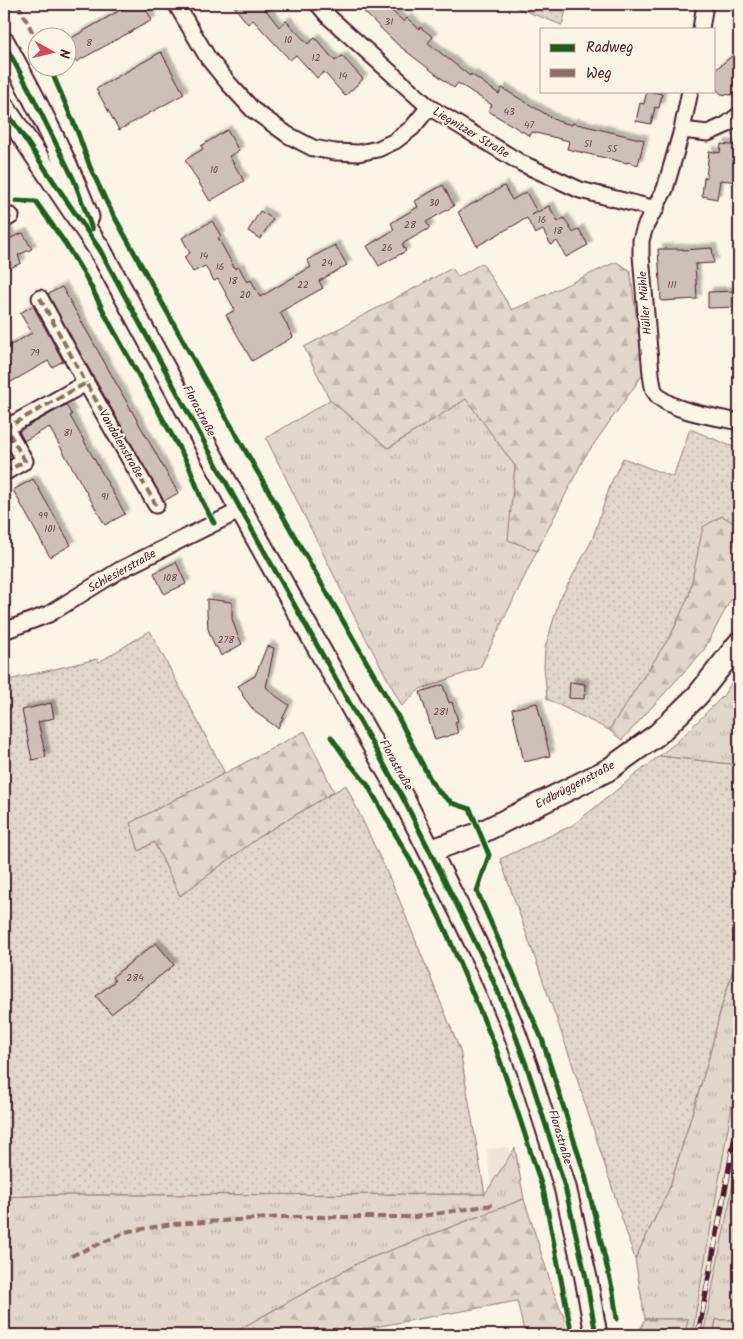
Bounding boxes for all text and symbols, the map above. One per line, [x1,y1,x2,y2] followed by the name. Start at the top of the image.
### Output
[385,14,393,30] house number: 31
[28,28,78,78] north arrow
[540,28,716,92] legend
[284,32,292,48] house number: 10
[86,35,93,51] house number: 8
[586,36,633,60] text: Radweg
[52,48,75,60] text: N
[312,50,321,66] house number: 12
[586,62,612,86] text: Weg
[339,68,348,84] house number: 14
[429,102,514,164] street label: Liegnitzer Straße
[503,104,515,120] house number: 43
[524,117,534,133] house number: 47
[584,136,592,152] house number: 51
[607,141,618,157] house number: 55
[210,162,218,178] house number: 10
[429,195,439,211] house number: 30
[538,212,546,228] house number: 16
[404,217,417,233] house number: 28
[553,223,564,239] house number: 18
[381,240,393,256] house number: 26
[200,248,209,264] house number: 14
[321,255,333,271] house number: 24
[216,259,224,275] house number: 16
[633,270,657,336] street label: Hüller Mühle
[228,273,239,289] house number: 18
[297,277,309,293] house number: 22
[667,277,677,293] house number: 111
[240,287,250,303] house number: 20
[30,345,40,361] house number: 79
[177,382,221,441] street label: Florastraße
[94,406,149,482] street label: Vandalenstraße
[63,425,73,441] house number: 81
[101,489,109,505] house number: 91
[38,508,48,524] house number: 99
[44,521,56,537] house number: 101
[84,544,160,598] street label: Schlesierstraße
[163,570,178,586] house number: 108
[218,632,235,648] house number: 278
[434,704,448,720] house number: 281
[374,736,418,795] street label: Florastraße
[532,756,619,814] street label: Erdbrüggenstraße
[126,970,144,986] house number: 284
[543,1107,577,1167] street label: Florastraße

